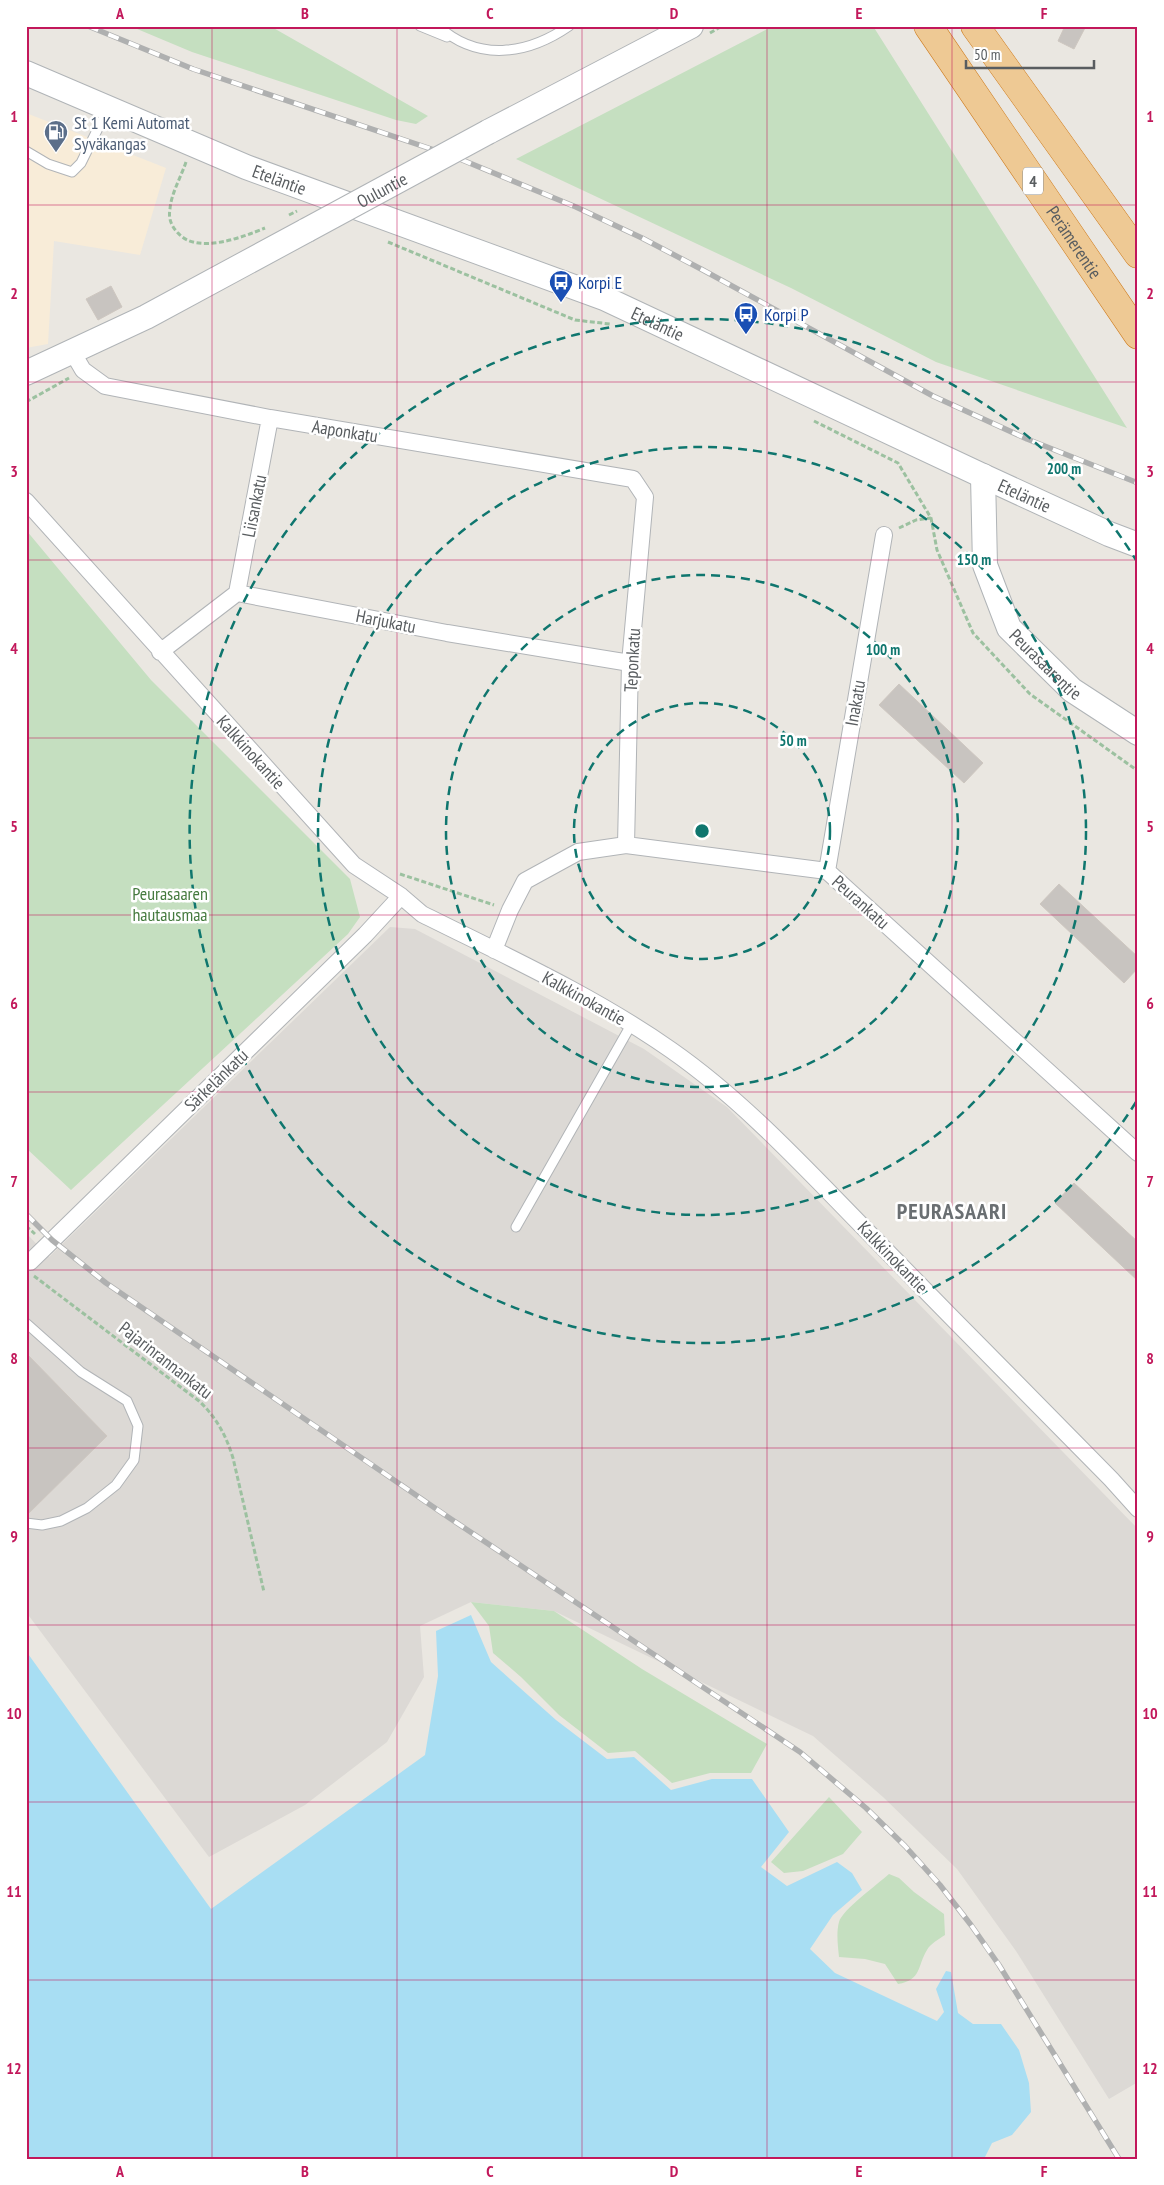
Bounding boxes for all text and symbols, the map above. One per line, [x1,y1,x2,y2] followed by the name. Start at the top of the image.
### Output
[115,3,125,23] text: A
[301,3,309,23] text: B
[486,3,494,23] text: C
[670,3,679,23] text: D
[856,3,863,23] text: E
[1041,3,1048,23] text: F
[966,38,1094,70] scale bar
[974,45,1000,64] text: 50 m
[10,106,18,126] text: 1
[1146,106,1154,126] text: 1
[74,111,190,155] place label: St 1 Kemi Automat Syväkangas
[43,119,69,153] fuel station icon: St 1 Kemi Automat Syväkangas
[250,159,310,200] street label: Eteläntie
[353,167,411,212] street label: Ouluntie
[1023,168,1043,195] road number: 4
[1042,201,1108,283] street label: Perämerentie
[548,269,574,303] bus stop icon: Korpi E
[578,271,622,294] place label: Korpi E
[10,283,18,303] text: 2
[1146,283,1154,303] text: 2
[628,301,688,346] street label: Eteläntie
[733,301,759,335] bus stop icon: Korpi P
[764,303,809,326] place label: Korpi P
[311,414,379,448] street label: Aaponkatu
[1047,459,1081,478] text: 200 m
[10,461,18,481] text: 3
[1146,461,1154,481] text: 3
[237,473,271,539] street label: Liisankatu
[995,473,1055,517] street label: Eteläntie
[957,550,991,569] text: 150 m
[354,604,418,638] street label: Harjukatu
[1005,624,1086,705] street label: Peurasaarentie
[619,627,645,693] street label: Teponkatu
[10,638,18,658] text: 4
[1146,638,1154,658] text: 4
[866,640,900,659] text: 100 m
[840,678,870,728] street label: Inakatu
[212,710,290,794] street label: Kalkkinokantie
[779,731,807,750] text: 50 m
[10,816,18,836] text: 5
[1146,816,1154,836] text: 5
[693,822,711,840] centre of rings
[827,870,895,934] street label: Peurankatu
[132,882,208,926] park label: Peurasaaren hautausmaa
[538,966,630,1030] street label: Kalkkinokantie
[10,993,18,1013] text: 6
[1146,993,1154,1013] text: 6
[179,1044,253,1116] street label: Särkelänkatu
[10,1171,18,1191] text: 7
[1146,1171,1154,1191] text: 7
[897,1197,1007,1225] district label: PEURASAARI
[853,1216,933,1298] street label: Kalkkinokantie
[115,1316,217,1404] street label: Pajarinrannankatu
[10,1348,18,1368] text: 8
[1146,1348,1154,1368] text: 8
[10,1526,18,1546] text: 9
[1146,1526,1154,1546] text: 9
[6,1703,22,1723] text: 10
[1142,1703,1158,1723] text: 10
[6,1881,22,1901] text: 11
[1142,1881,1158,1901] text: 11
[6,2058,22,2078] text: 12
[1142,2058,1158,2078] text: 12
[115,2161,125,2181] text: A
[301,2161,309,2181] text: B
[486,2161,494,2181] text: C
[670,2161,679,2181] text: D
[856,2161,863,2181] text: E
[1041,2161,1048,2181] text: F

